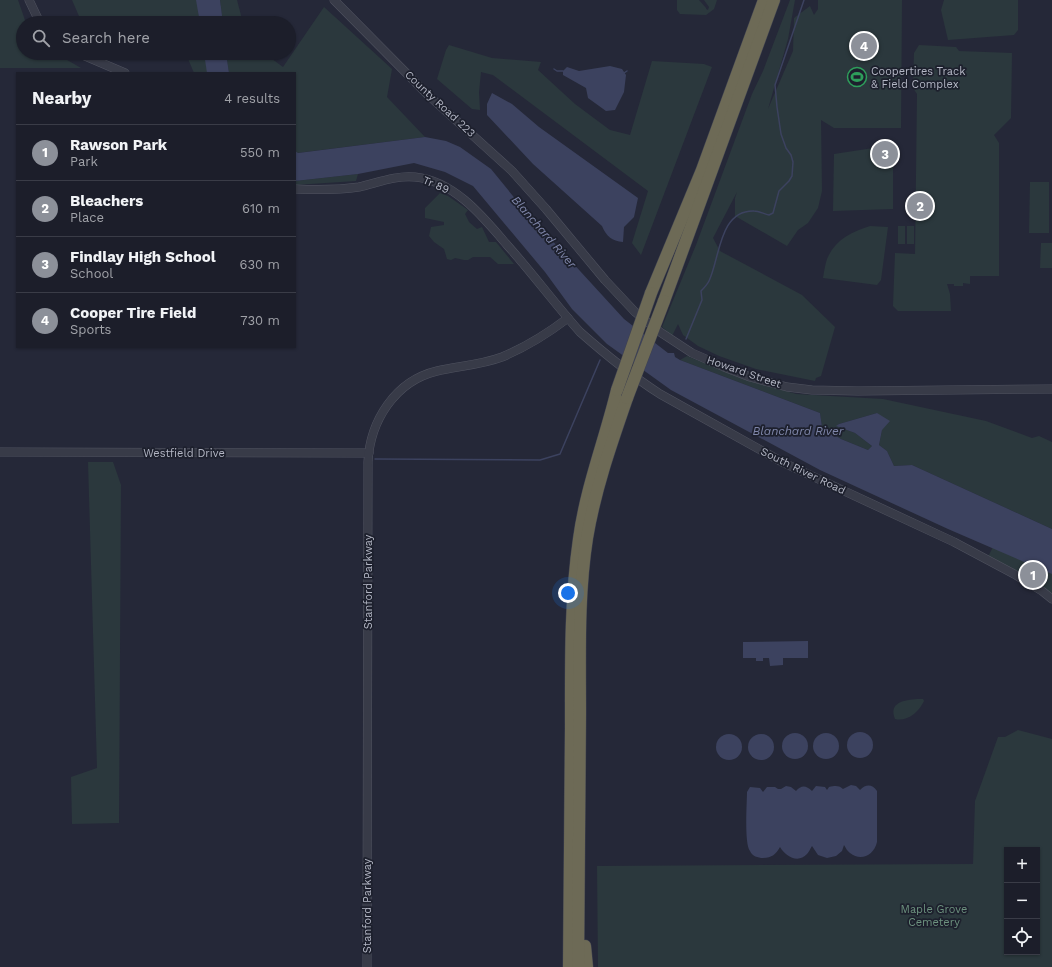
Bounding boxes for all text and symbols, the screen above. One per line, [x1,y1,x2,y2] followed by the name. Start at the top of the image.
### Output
[16,16,296,60] search box
[30,27,52,49] icon: search
[62,29,150,47] text: Search here
[851,31,877,61] pin: 4
[871,65,965,91] place label: Coopertires Track & Field Complex
[846,66,868,88] sports icon: Coopertires Track & Field Complex
[402,68,478,140] street label: County Road 223
[32,88,91,108] text: Nearby
[224,91,280,106] text: 4 results
[70,136,167,154] text: Rawson Park
[872,139,898,169] pin: 3
[42,145,48,160] text: 1
[240,145,280,160] text: 550 m
[70,154,98,169] text: Park
[421,174,451,196] street label: Tr 89
[907,191,933,221] pin: 2
[70,192,143,210] text: Bleachers
[509,193,580,272] water label: Blanchard River
[41,201,49,216] text: 2
[242,201,280,216] text: 610 m
[70,210,104,225] text: Place
[70,248,216,266] text: Findlay High School
[41,257,49,272] text: 3
[240,257,280,272] text: 630 m
[70,266,113,281] text: School
[70,304,196,322] text: Cooper Tire Field
[41,313,49,328] text: 4
[240,313,280,328] text: 730 m
[70,322,111,337] text: Sports
[705,353,783,391] street label: Howard Street
[752,424,845,438] water label: Blanchard River
[758,445,848,497] street label: South River Road
[143,447,225,460] street label: Westfield Drive
[362,534,375,629] street label: Stanford Parkway
[1020,560,1046,590] pin: 1
[558,583,578,603] your location
[1004,847,1040,955] map controls
[1004,847,1040,883] button: +
[361,858,374,953] street label: Stanford Parkway
[1004,883,1040,919] button: −
[901,903,967,929] park label: Maple Grove Cemetery
[1004,919,1040,955] button: locate

